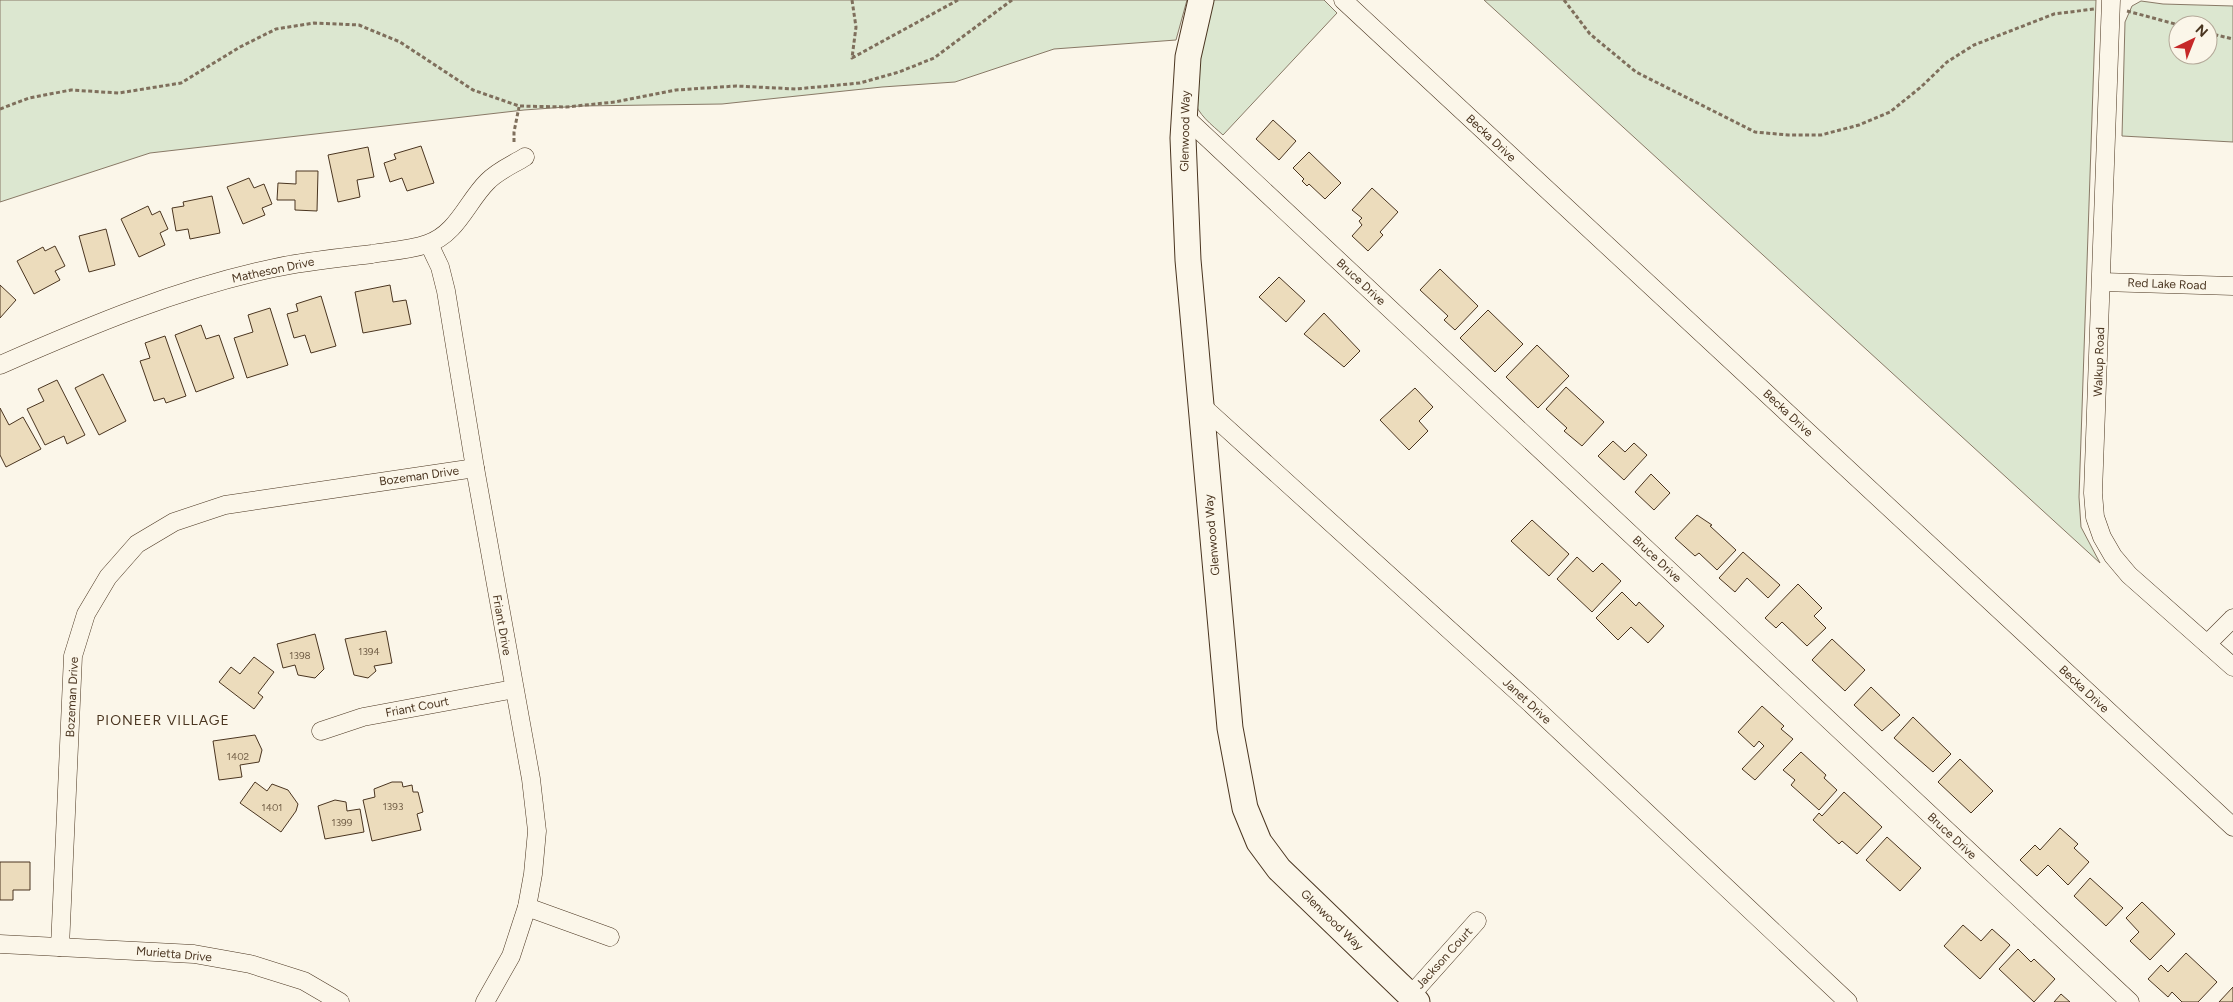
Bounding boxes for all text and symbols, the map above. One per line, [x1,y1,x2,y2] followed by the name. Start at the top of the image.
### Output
[2168,15,2218,65] north arrow
[2192,21,2211,41] text: N
[1177,89,1193,172] street label: Glenwood Way
[1463,111,1519,165] street label: Becka Drive
[230,254,316,286] street label: Matheson Drive
[1334,256,1389,309] street label: Bruce Drive
[2127,276,2207,292] street label: Red Lake Road
[2091,327,2107,397] street label: Walkup Road
[1760,386,1816,440] street label: Becka Drive
[378,463,460,489] street label: Bozeman Drive
[1201,493,1223,576] street label: Glenwood Way
[1630,533,1685,586] street label: Bruce Drive
[490,594,514,657] street label: Friant Drive
[358,645,380,658] house number: 1394
[289,649,311,662] house number: 1398
[63,656,81,738] street label: Bozeman Drive
[2056,662,2112,716] street label: Becka Drive
[1500,675,1554,727] street label: Janet Drive
[384,694,450,720] street label: Friant Court
[96,712,230,729] district label: PIONEER VILLAGE
[227,750,249,763] house number: 1402
[383,800,403,813] house number: 1393
[262,801,282,814] house number: 1401
[1925,810,1980,863] street label: Bruce Drive
[332,816,353,829] house number: 1399
[1298,887,1367,954] street label: Glenwood Way
[1413,924,1476,992] street label: Jackson Court
[135,944,213,964] street label: Murietta Drive

